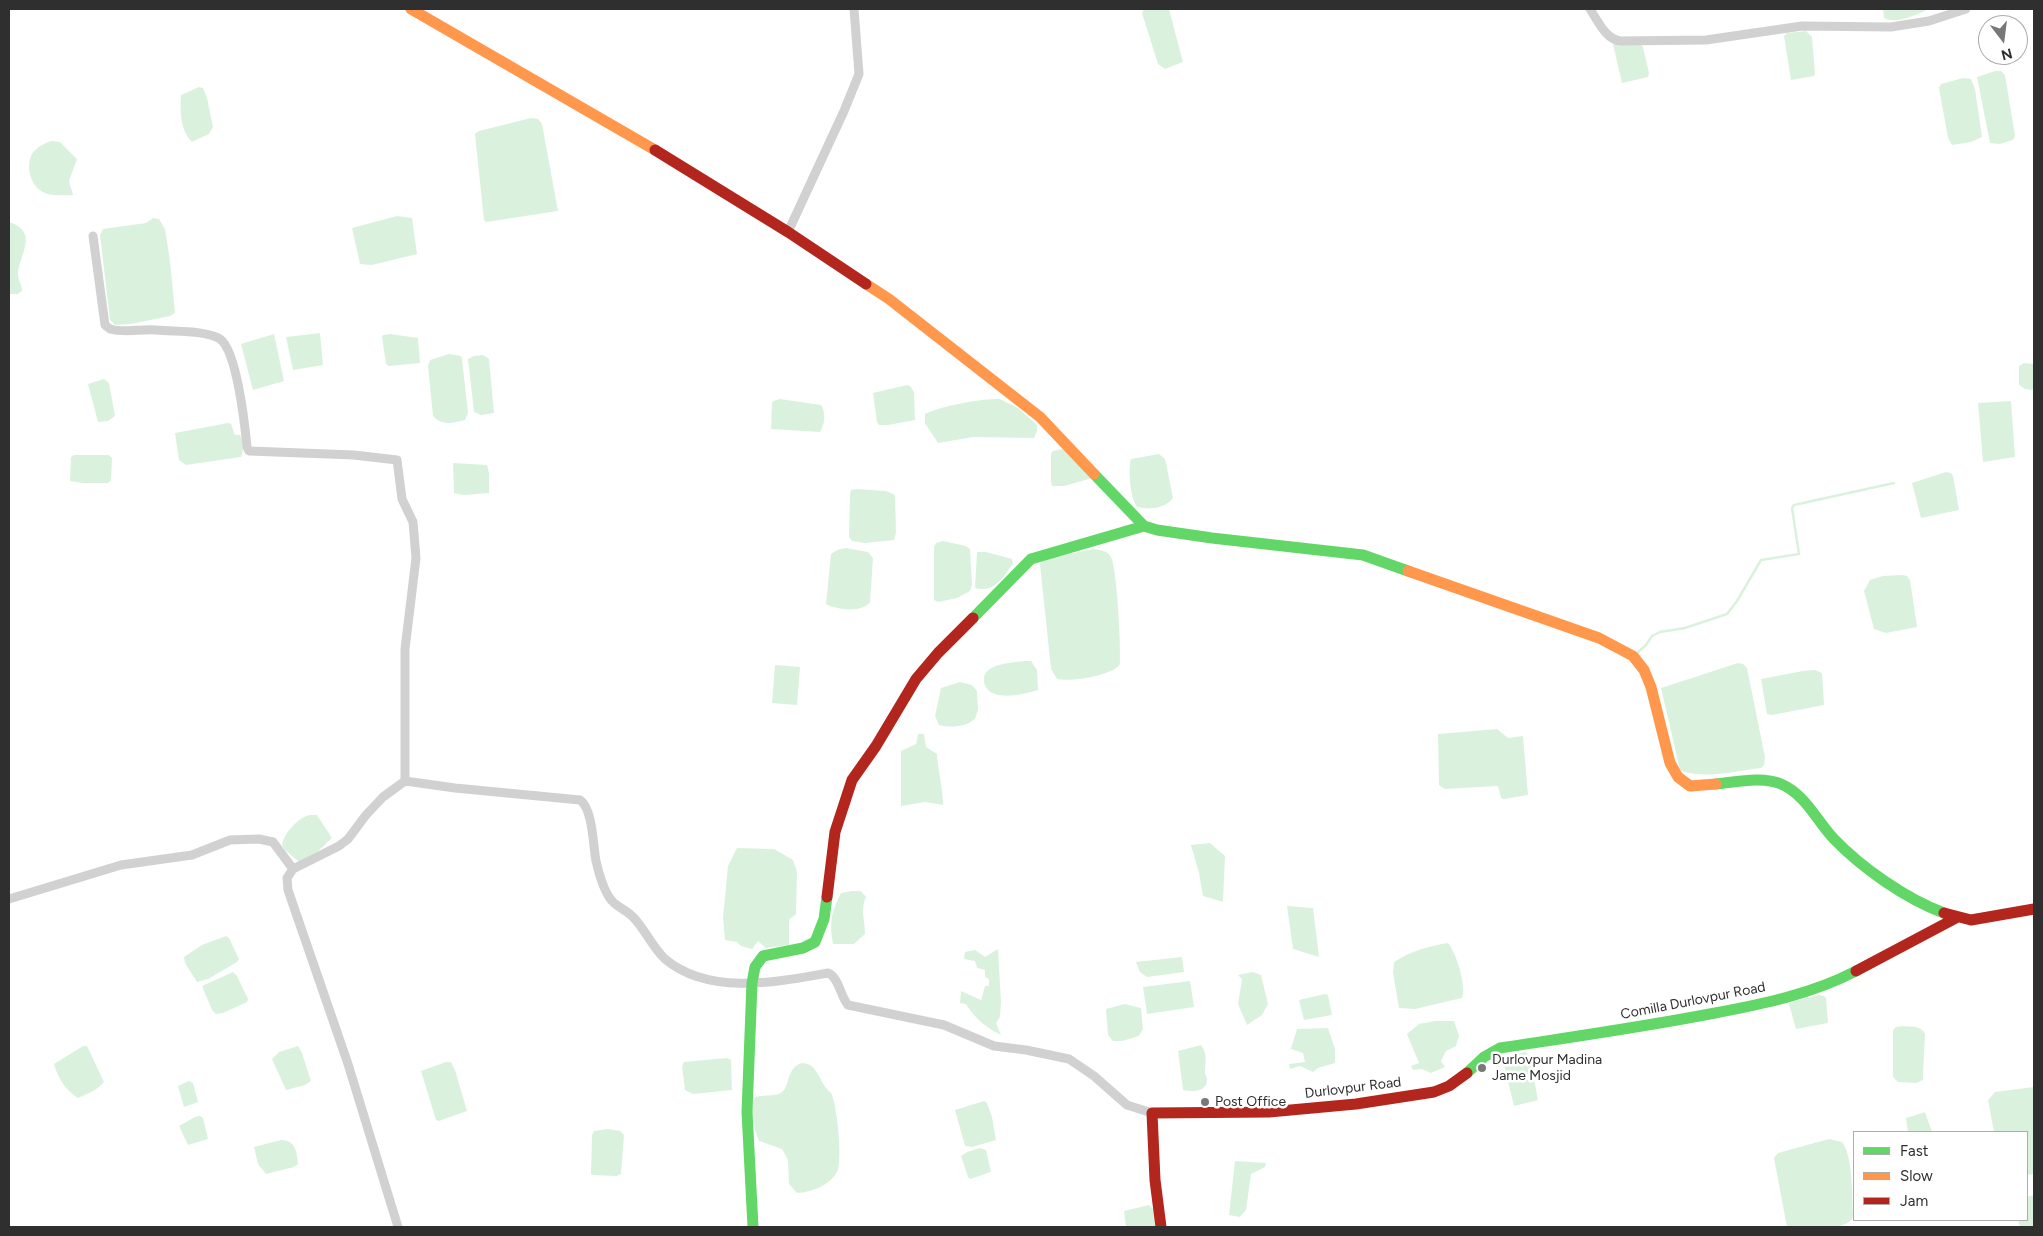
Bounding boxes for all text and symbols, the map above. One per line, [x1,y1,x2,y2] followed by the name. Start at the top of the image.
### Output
[1978,15,2028,65] north arrow
[1999,44,2014,64] text: N
[1619,979,1767,1023] street label: Comilla Durlovpur Road
[1492,1052,1602,1084] place label: Durlovpur Madina Jame Mosjid
[1476,1062,1488,1074] marker: Durlovpur Madina Jame Mosjid
[1304,1074,1402,1102] street label: Durlovpur Road
[1215,1094,1286,1110] place label: Post Office
[1199,1096,1211,1108] marker: Post Office
[1853,1131,2028,1221] legend
[1900,1142,1928,1160] text: Fast
[1900,1167,1933,1185] text: Slow
[1900,1192,1928,1210] text: Jam

